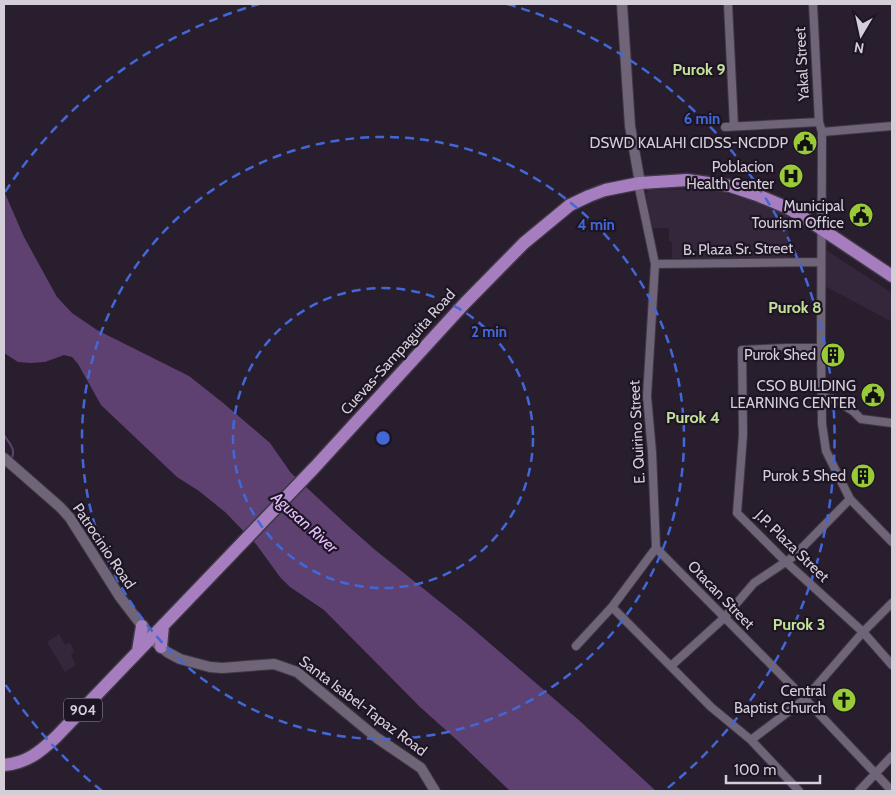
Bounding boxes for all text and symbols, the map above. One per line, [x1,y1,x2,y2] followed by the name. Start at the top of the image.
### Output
[836,10,886,60] north arrow
[791,27,813,102] street label: Yakal Street
[853,38,865,58] text: N
[673,60,725,79] district label: Purok 9
[684,110,720,128] text: 6 min
[792,130,818,156] public building icon: DSWD KALAHI CIDSS-NCDDP
[590,134,788,152] place label: DSWD KALAHI CIDSS-NCDDP
[686,158,774,193] place label: Poblacion Health Center
[778,163,804,189] hospital icon: Poblacion Health Center
[751,197,844,232] place label: Municipal Tourism Office
[848,202,874,228] public building icon: Municipal Tourism Office
[577,216,615,234] text: 4 min
[683,239,793,259] street label: B. Plaza Sr. Street
[337,286,459,418] street label: Cuevas-Sampaguita Road
[768,298,822,317] district label: Purok 8
[471,323,507,341] text: 2 min
[820,342,846,368] building icon: Purok Shed
[744,346,816,364] place label: Purok Shed
[730,377,856,412] place label: CSO BUILDING LEARNING CENTER
[625,380,649,484] street label: E. Quirino Street
[860,382,886,408] public building icon: CSO BUILDING LEARNING CENTER
[666,408,720,427] district label: Purok 4
[374,429,392,447] centre of rings
[850,463,876,489] building icon: Purok 5 Shed
[762,467,846,485] place label: Purok 5 Shed
[267,487,342,558] water label: Agusan River
[69,500,139,592] street label: Patrocinio Road
[750,505,833,586] street label: J.P. Plaza Street
[684,557,758,633] street label: Otacan Street
[773,615,825,634] district label: Purok 3
[296,652,430,760] street label: Santa Isabel-Tapaz Road
[734,682,826,717] place label: Central Baptist Church
[831,687,857,713] church icon: Central Baptist Church
[64,698,102,722] road number: 904
[726,752,820,784] scale bar
[734,761,776,779] text: 100 m

